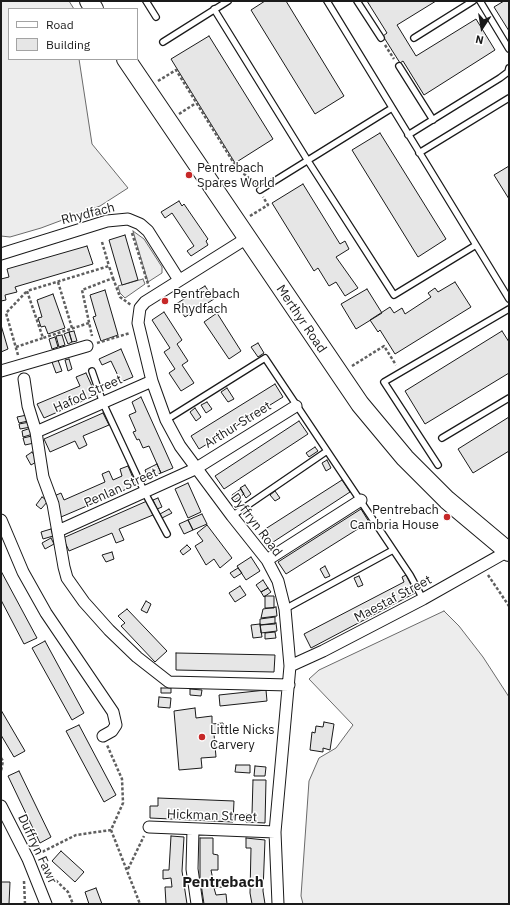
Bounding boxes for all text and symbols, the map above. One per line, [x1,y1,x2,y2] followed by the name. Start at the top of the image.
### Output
[8,8,138,60] legend
[462,8,502,48] north arrow
[46,17,74,32] text: Road
[474,32,485,47] text: N
[46,37,90,52] text: Building
[197,160,275,191] place label: Pentrebach Spares World
[184,170,194,180] marker: Pentrebach Spares World
[60,200,116,228] street label: Rhydfach
[273,282,329,356] street label: Merthyr Road
[173,286,240,317] place label: Pentrebach Rhydfach
[160,296,170,306] marker: Pentrebach Rhydfach
[51,372,125,416] street label: Hafod Street
[202,398,274,452] street label: Arthur Street
[82,465,160,511] street label: Penlan Street
[227,490,285,560] street label: Dyffryn Road
[350,502,439,533] place label: Pentrebach Cambria House
[442,512,452,522] marker: Pentrebach Cambria House
[352,572,434,626] street label: Maestaf Street
[210,722,275,753] place label: Little Nicks Carvery
[197,732,207,742] marker: Little Nicks Carvery
[167,807,257,825] street label: Hickman Street
[14,812,60,886] street label: Duffryn Fawr
[182,874,264,892] district label: Pentrebach

